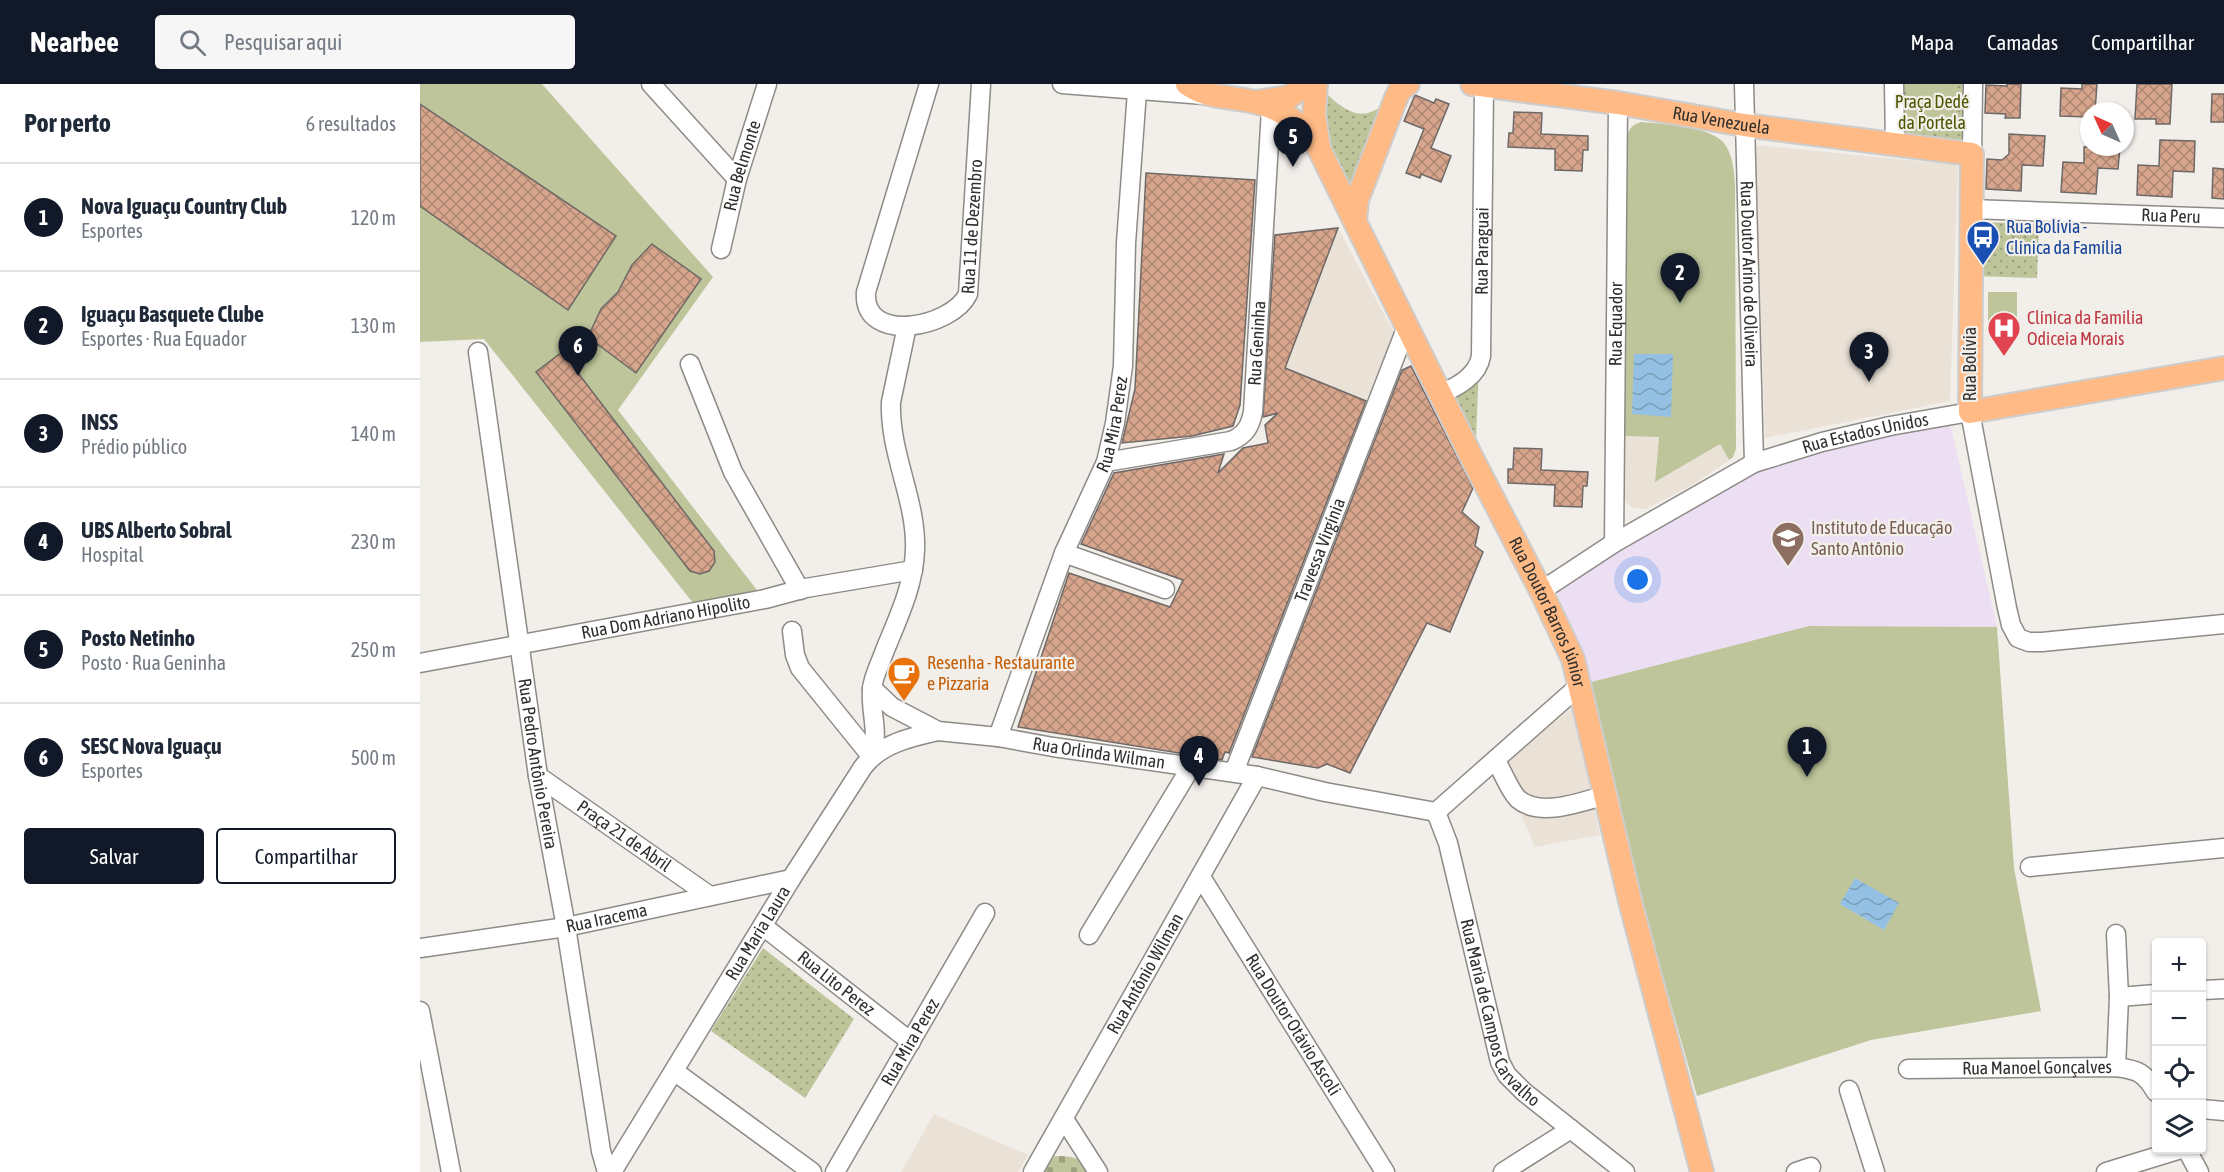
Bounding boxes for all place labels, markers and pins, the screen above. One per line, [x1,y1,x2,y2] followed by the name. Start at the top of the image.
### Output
[1274,118,1312,167] pin: 5
[2006,216,2122,258] place label: Rua Bolívia - Clínica da Família
[1965,219,2001,266] bus stop icon: Rua Bolívia - Clínica da Família
[1660,254,1700,303] pin: 2
[2027,307,2143,349] place label: Clínica da Familia Odiceia Morais
[1986,310,2022,357] hospital icon: Clínica da Familia Odiceia Morais
[558,326,598,376] pin: 6
[1850,332,1888,382] pin: 3
[1811,517,1952,559] place label: Instituto de Educação Santo Antônio
[1770,520,1806,567] school or university icon: Instituto de Educação Santo Antônio
[927,652,1075,694] place label: Resenha - Restaurante e Pizzaria
[886,655,922,702] cafe icon: Resenha - Restaurante e Pizzaria
[1788,728,1826,777] pin: 1
[1180,736,1218,786] pin: 4

